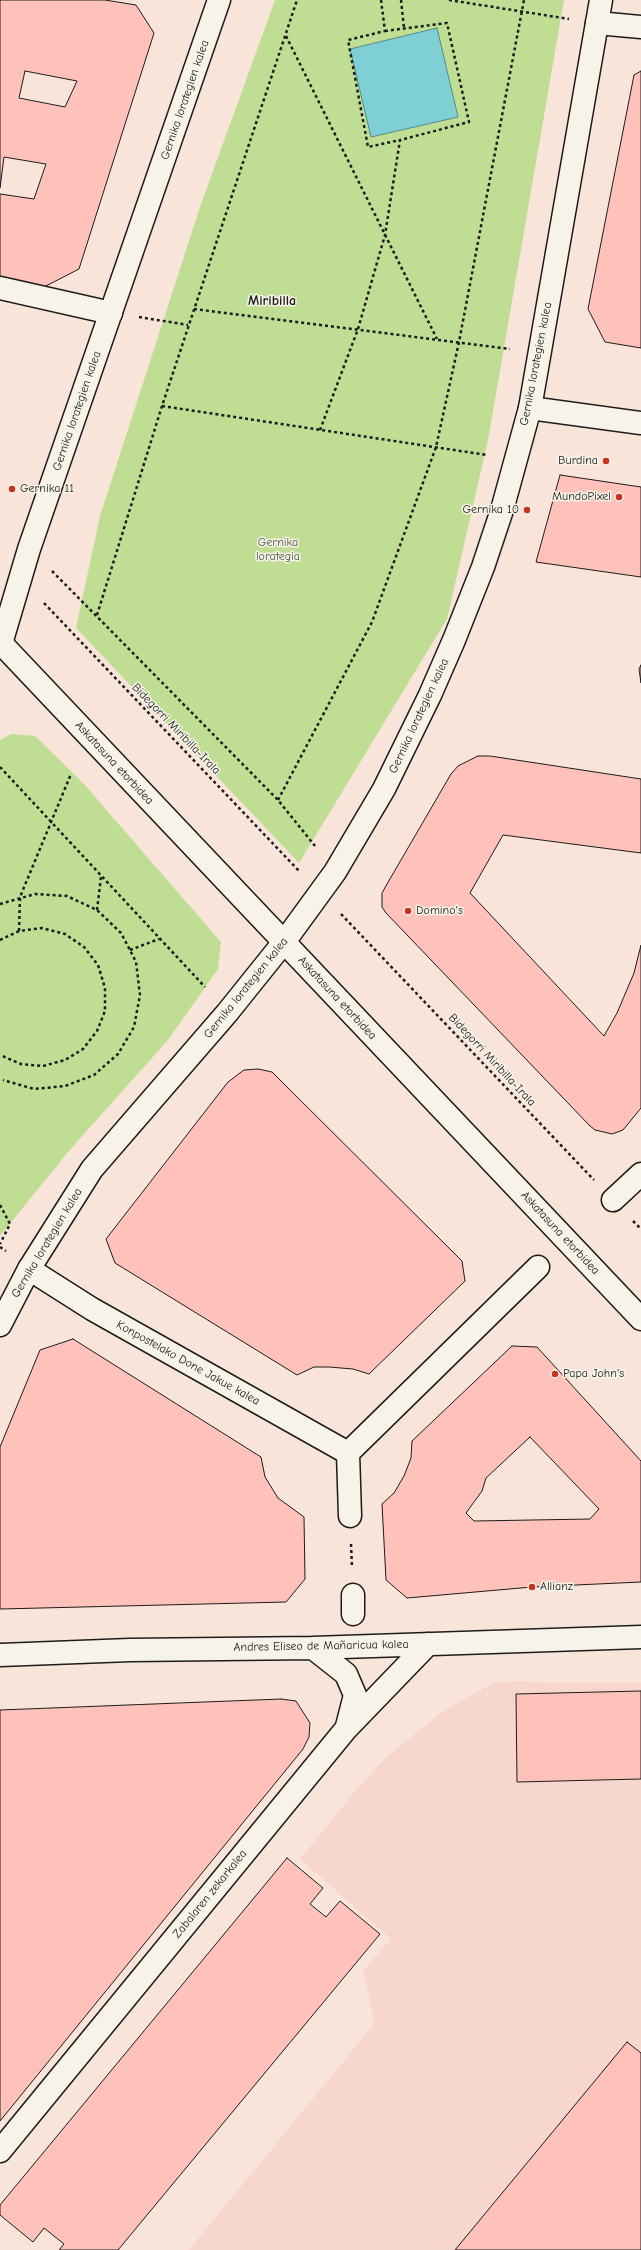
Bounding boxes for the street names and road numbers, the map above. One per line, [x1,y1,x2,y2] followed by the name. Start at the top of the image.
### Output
[158,38,212,162] street label: Gernika lorategien kalea
[517,301,555,427] street label: Gernika lorategien kalea
[50,349,104,473] street label: Gernika lorategien kalea
[386,656,452,776] street label: Gernika lorategien kalea
[129,680,223,778] street label: Bidegorri Miribilla-Irala
[72,718,156,808] street label: Askatasuna etorbidea
[201,935,291,1041] street label: Gernika lorategien kalea
[295,953,379,1043] street label: Askatasuna etorbidea
[445,1011,539,1109] street label: Bidegorri Miribilla-Irala
[8,1185,86,1301] street label: Gernika lorategien kalea
[518,1188,602,1278] street label: Askatasuna etorbidea
[114,1317,262,1409] street label: Konpostelako Done Jakue kalea
[233,1637,409,1655] street label: Andres Eliseo de Mañaricua kalea
[170,1847,250,1941] street label: Zabalaren zekarkalea

